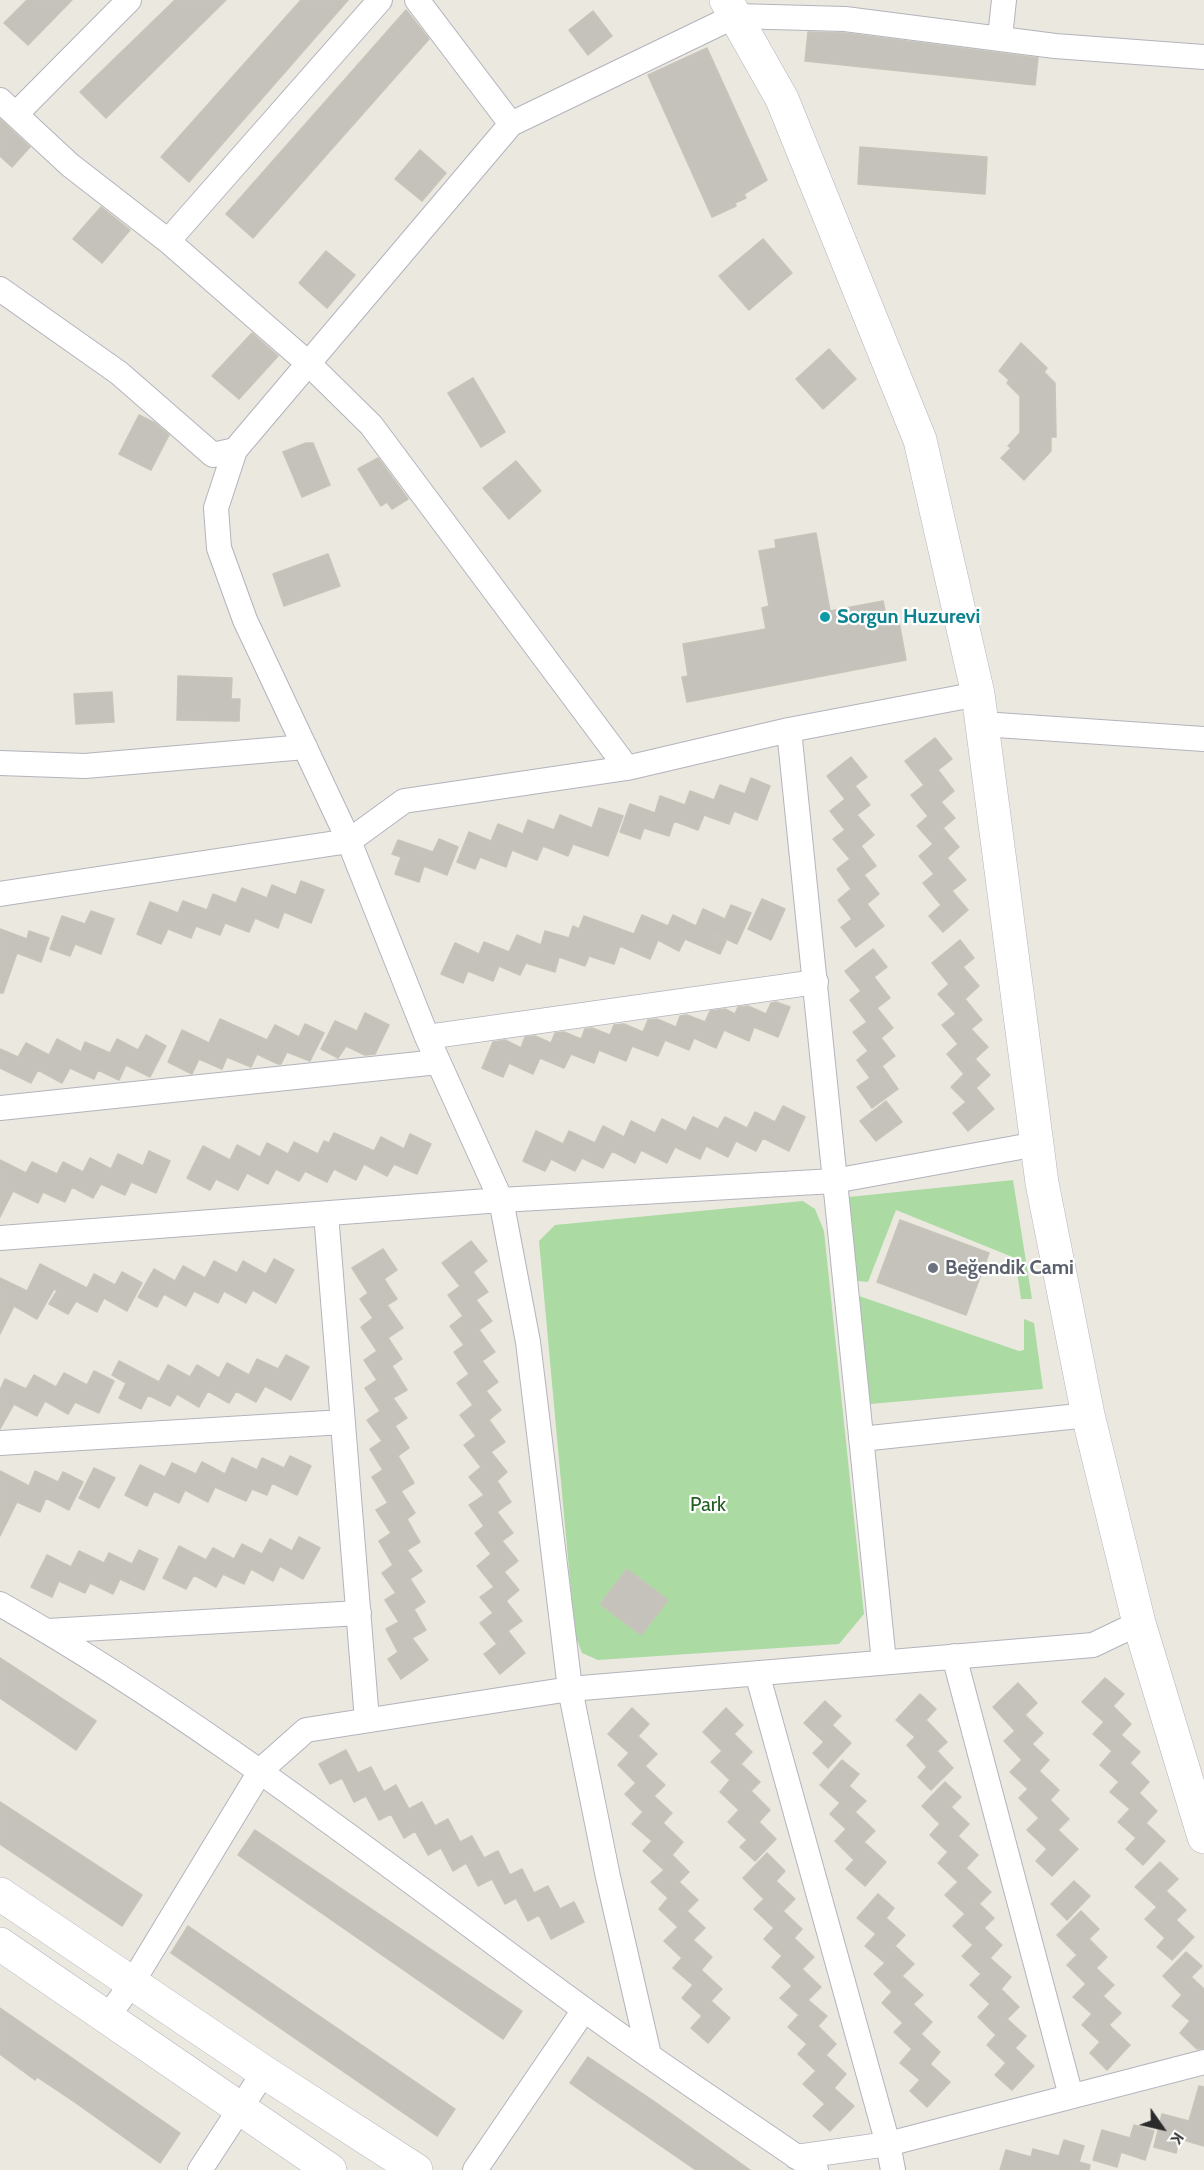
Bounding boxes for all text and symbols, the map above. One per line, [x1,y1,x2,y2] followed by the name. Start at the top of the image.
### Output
[837,605,980,629] place label: Sorgun Huzurevi
[818,610,832,624] marker: Sorgun Huzurevi
[945,1256,1074,1280] place label: Beğendik Cami
[926,1261,940,1275] marker: Beğendik Cami
[690,1493,726,1517] park label: Park
[1132,2098,1192,2158] north arrow
[1167,2129,1188,2148] text: K

